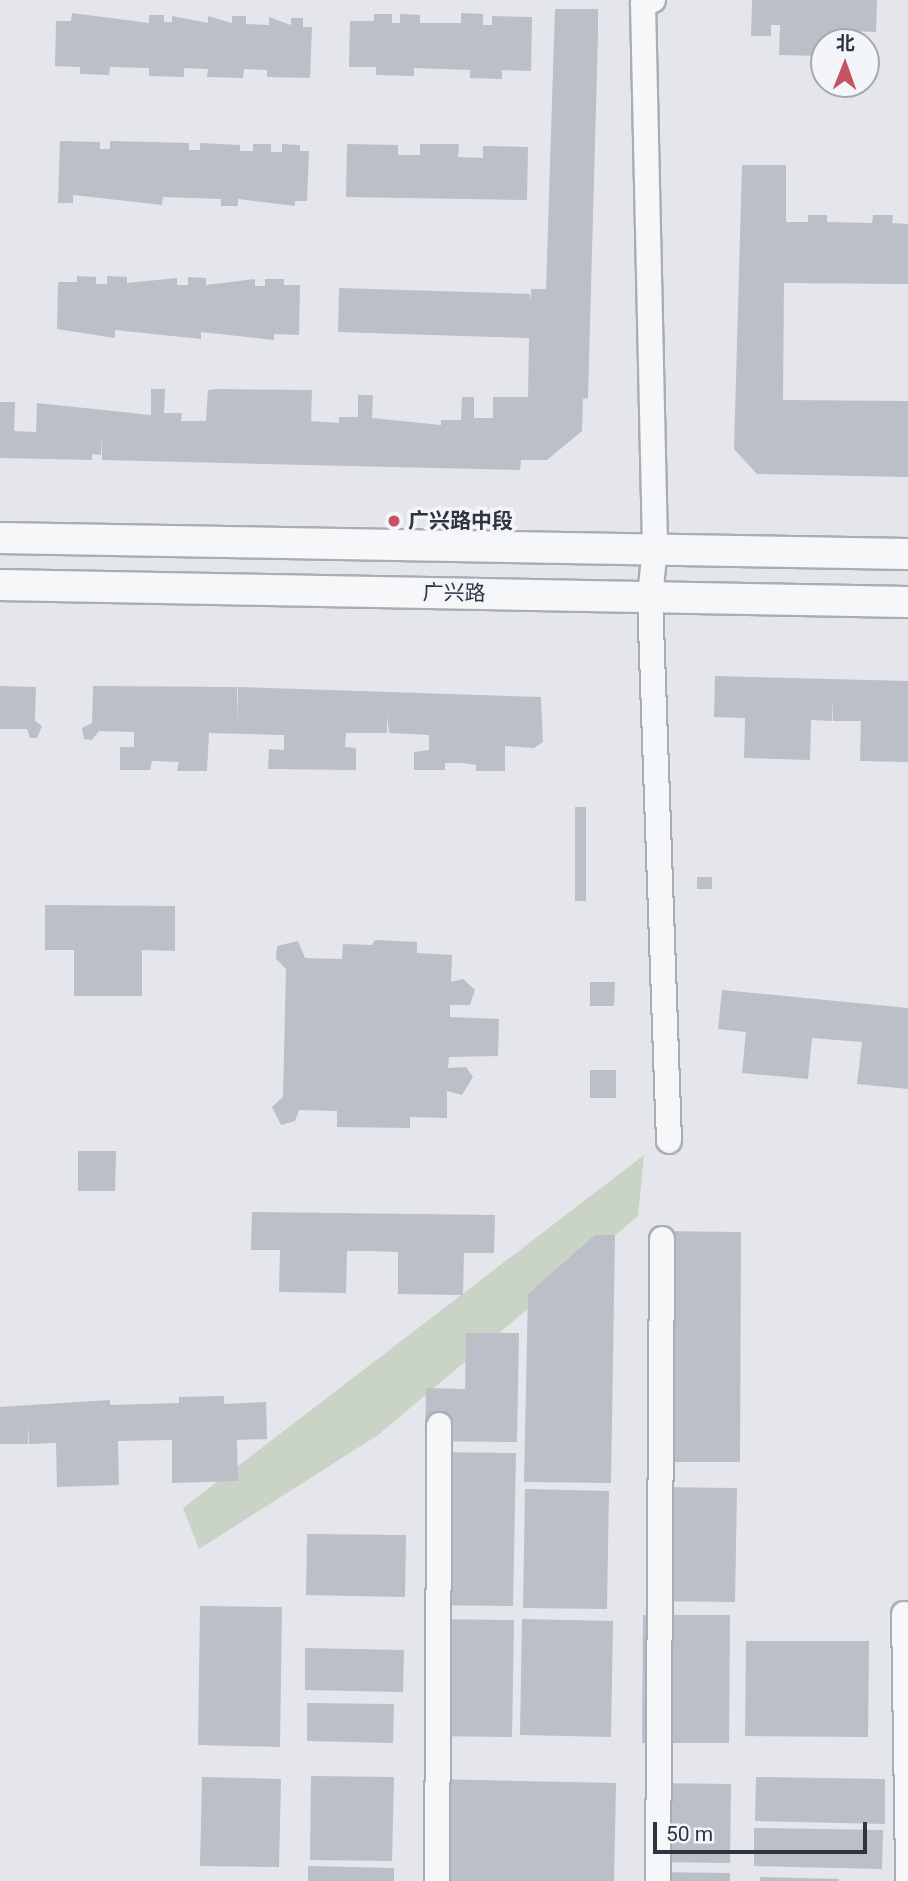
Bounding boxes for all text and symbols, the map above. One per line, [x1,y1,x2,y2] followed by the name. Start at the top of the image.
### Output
[810,28,880,98] north arrow
[836,32,855,55] text: 北
[408,508,513,534] place label: 广兴路中段
[386,513,402,529] marker: 广兴路中段
[422,580,486,606] street label: 广兴路
[656,1808,870,1852] scale bar
[666,1822,713,1846] text: 50 m

